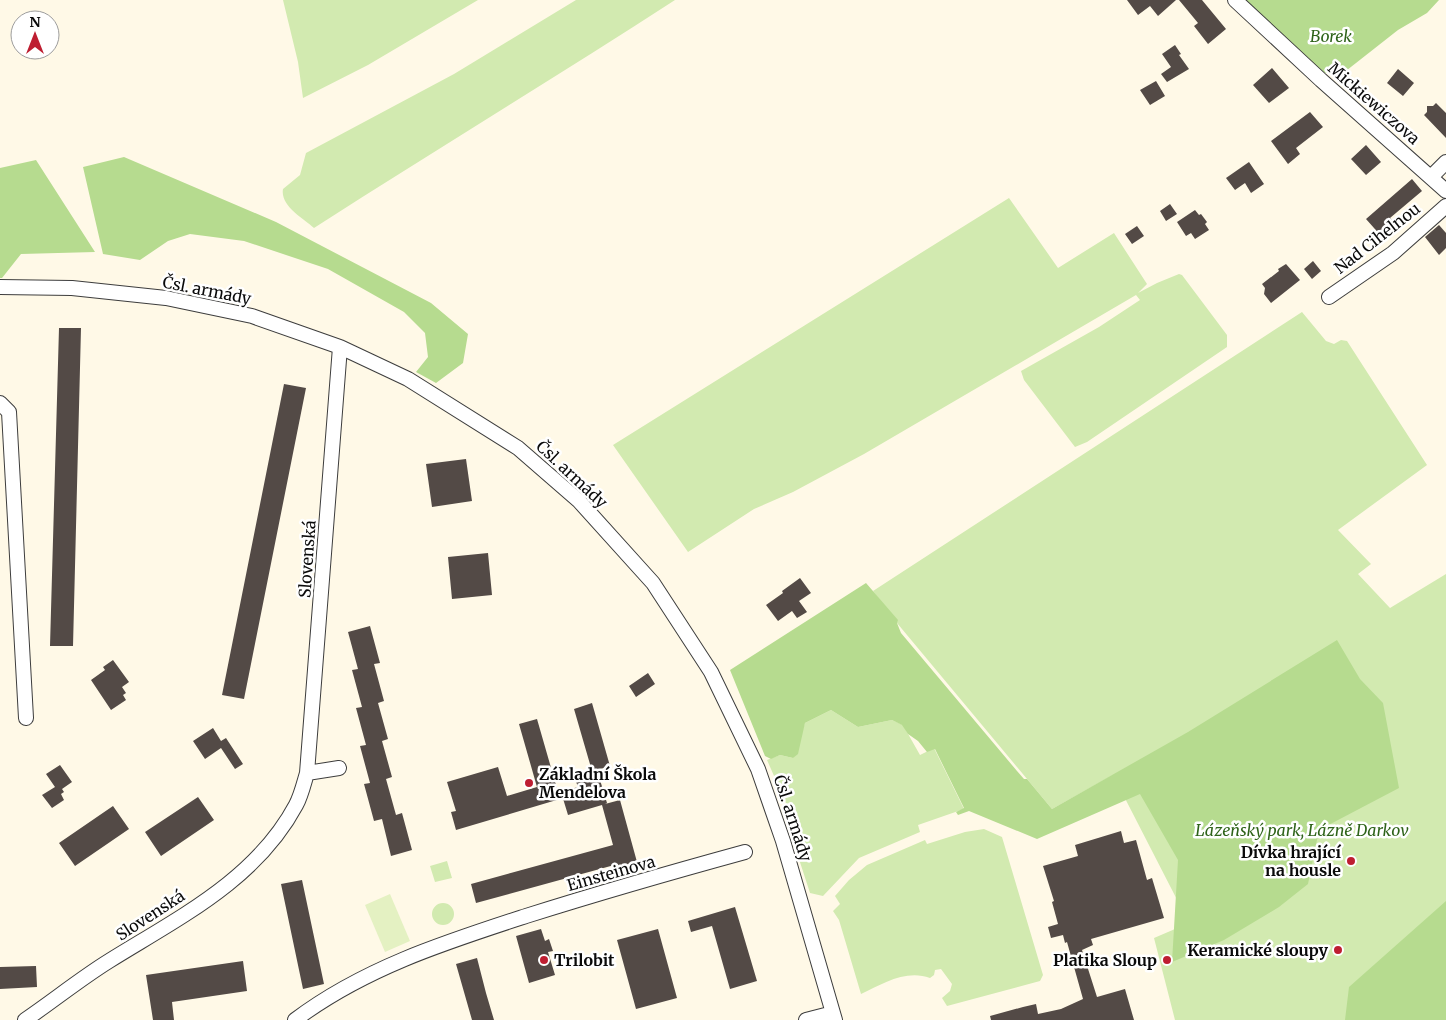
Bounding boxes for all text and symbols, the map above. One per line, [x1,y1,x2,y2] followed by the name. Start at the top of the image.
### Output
[10,10,60,60] north arrow
[29,13,41,31] text: N
[1310,26,1352,46] park label: Borek
[1324,58,1424,149] street label: Mickiewiczova
[1330,198,1424,278] street label: Nad Cihelnou
[161,272,254,309] street label: Čsl. armády
[532,436,612,512] street label: Čsl. armády
[294,519,320,599] street label: Slovenská
[539,764,656,802] place label: Základní Škola Mendelova
[770,772,817,864] street label: Čsl. armády
[523,777,535,789] marker: Základní Škola Mendelova
[1195,820,1409,840] park label: Lázeňský park, Lázně Darkov
[1241,842,1342,880] place label: Dívka hrající na housle
[565,851,658,895] street label: Einsteinova
[1345,855,1357,867] marker: Dívka hrající na housle
[112,885,188,945] street label: Slovenská
[1187,940,1329,960] place label: Keramické sloupy
[1332,944,1344,956] marker: Keramické sloupy
[554,950,615,970] place label: Trilobit
[1053,950,1157,970] place label: Platika Sloup
[538,954,550,966] marker: Trilobit
[1161,954,1173,966] marker: Platika Sloup

